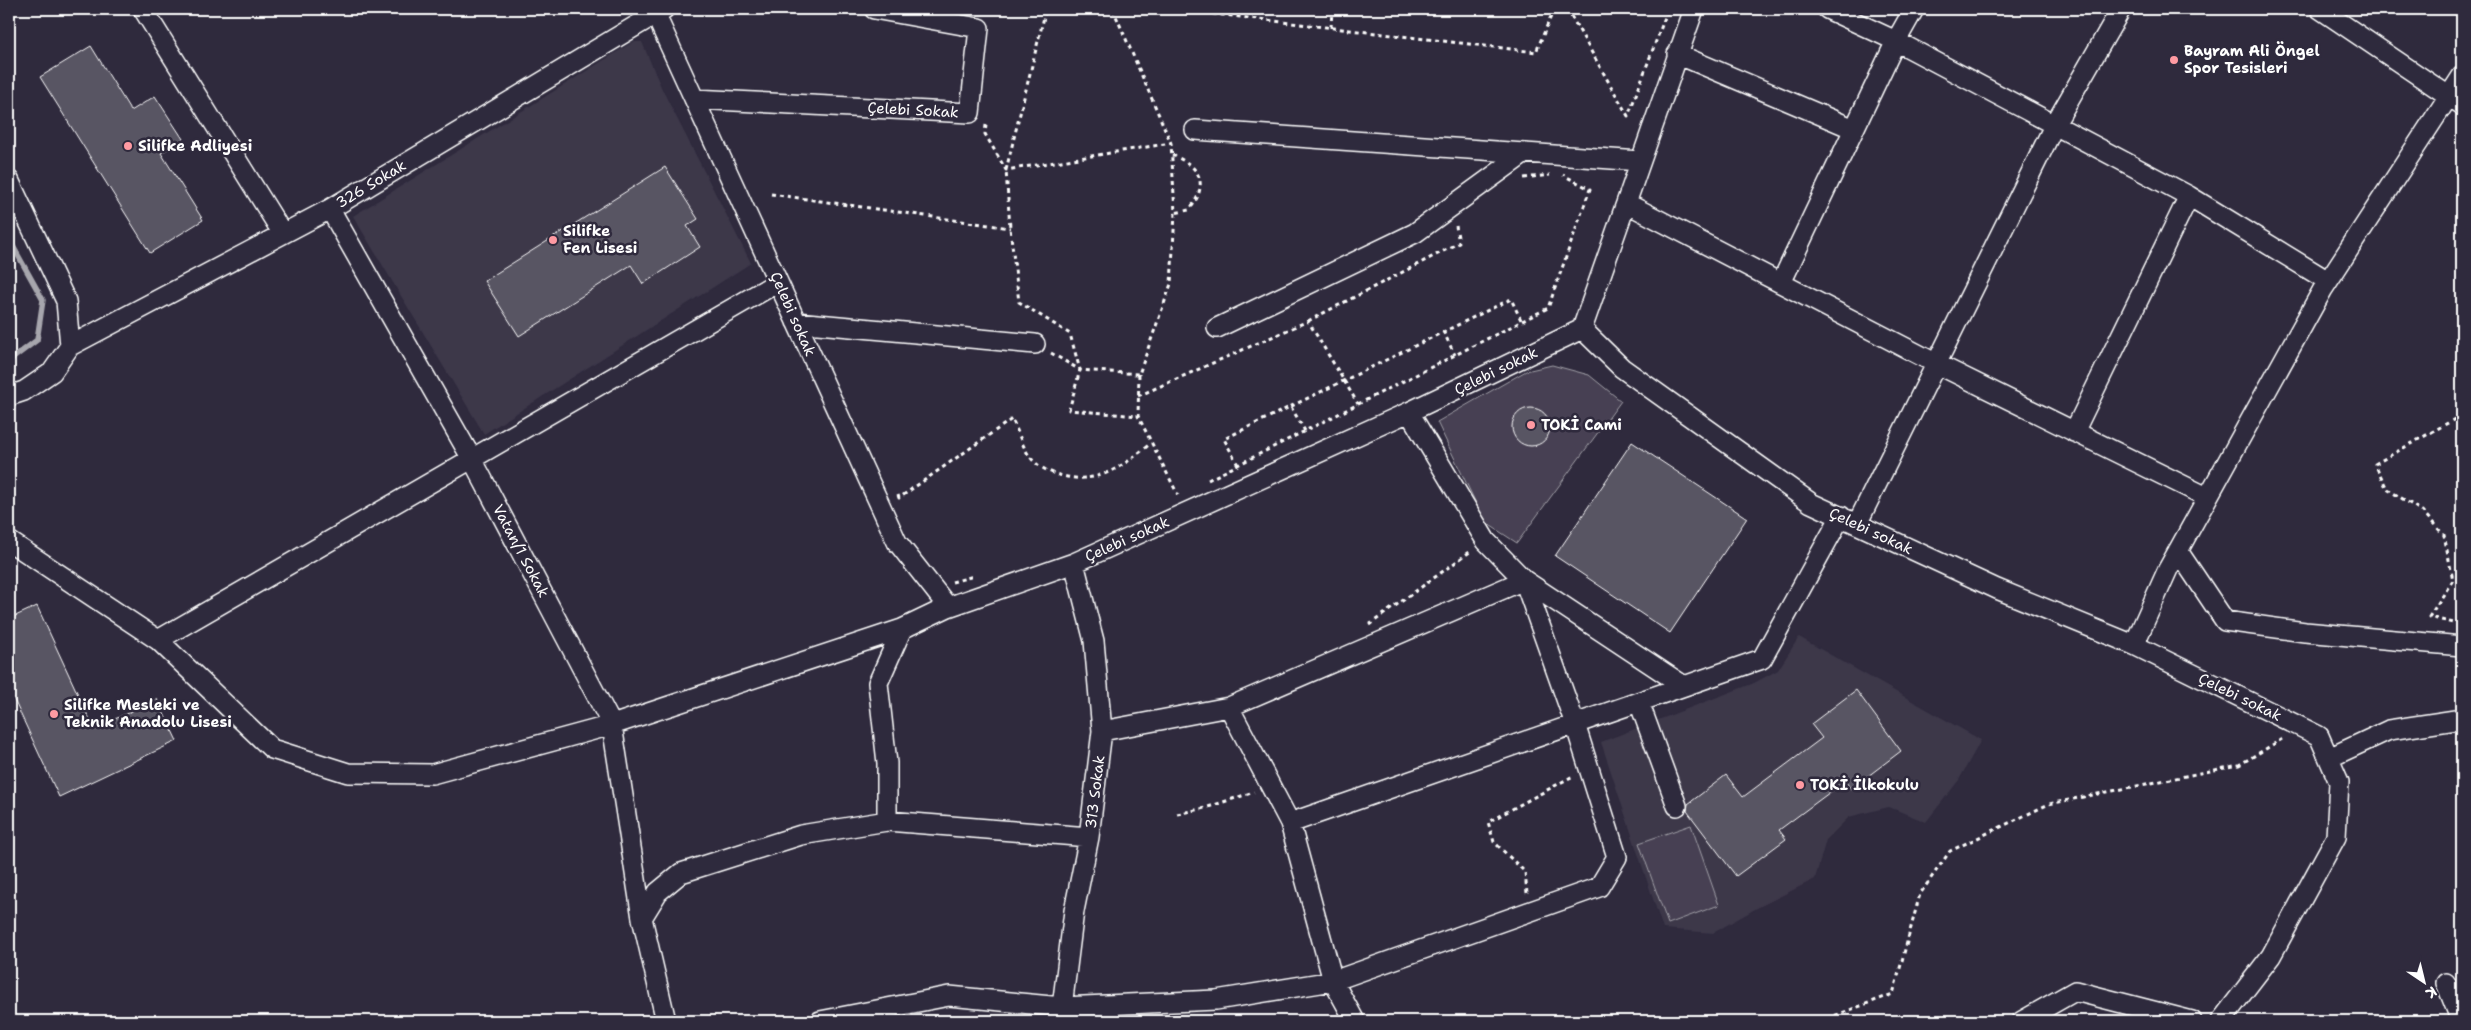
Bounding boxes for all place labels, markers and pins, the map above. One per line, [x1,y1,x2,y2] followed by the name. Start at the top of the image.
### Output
[2184,41,2320,78] place label: Bayram Ali Öngel Spor Tesisleri
[2168,54,2180,66] marker: Bayram Ali Öngel Spor Tesisleri
[138,136,252,156] place label: Silifke Adliyesi
[122,140,134,152] marker: Silifke Adliyesi
[563,221,637,258] place label: Silifke Fen Lisesi
[547,234,559,246] marker: Silifke Fen Lisesi
[1541,415,1622,435] place label: TOKİ Cami
[1525,419,1537,431] marker: TOKİ Cami
[64,695,232,732] place label: Silifke Mesleki ve Teknik Anadolu Lisesi
[48,708,60,720] marker: Silifke Mesleki ve Teknik Anadolu Lisesi
[1810,775,1919,795] place label: TOKİ İlkokulu
[1794,779,1806,791] marker: TOKİ İlkokulu

